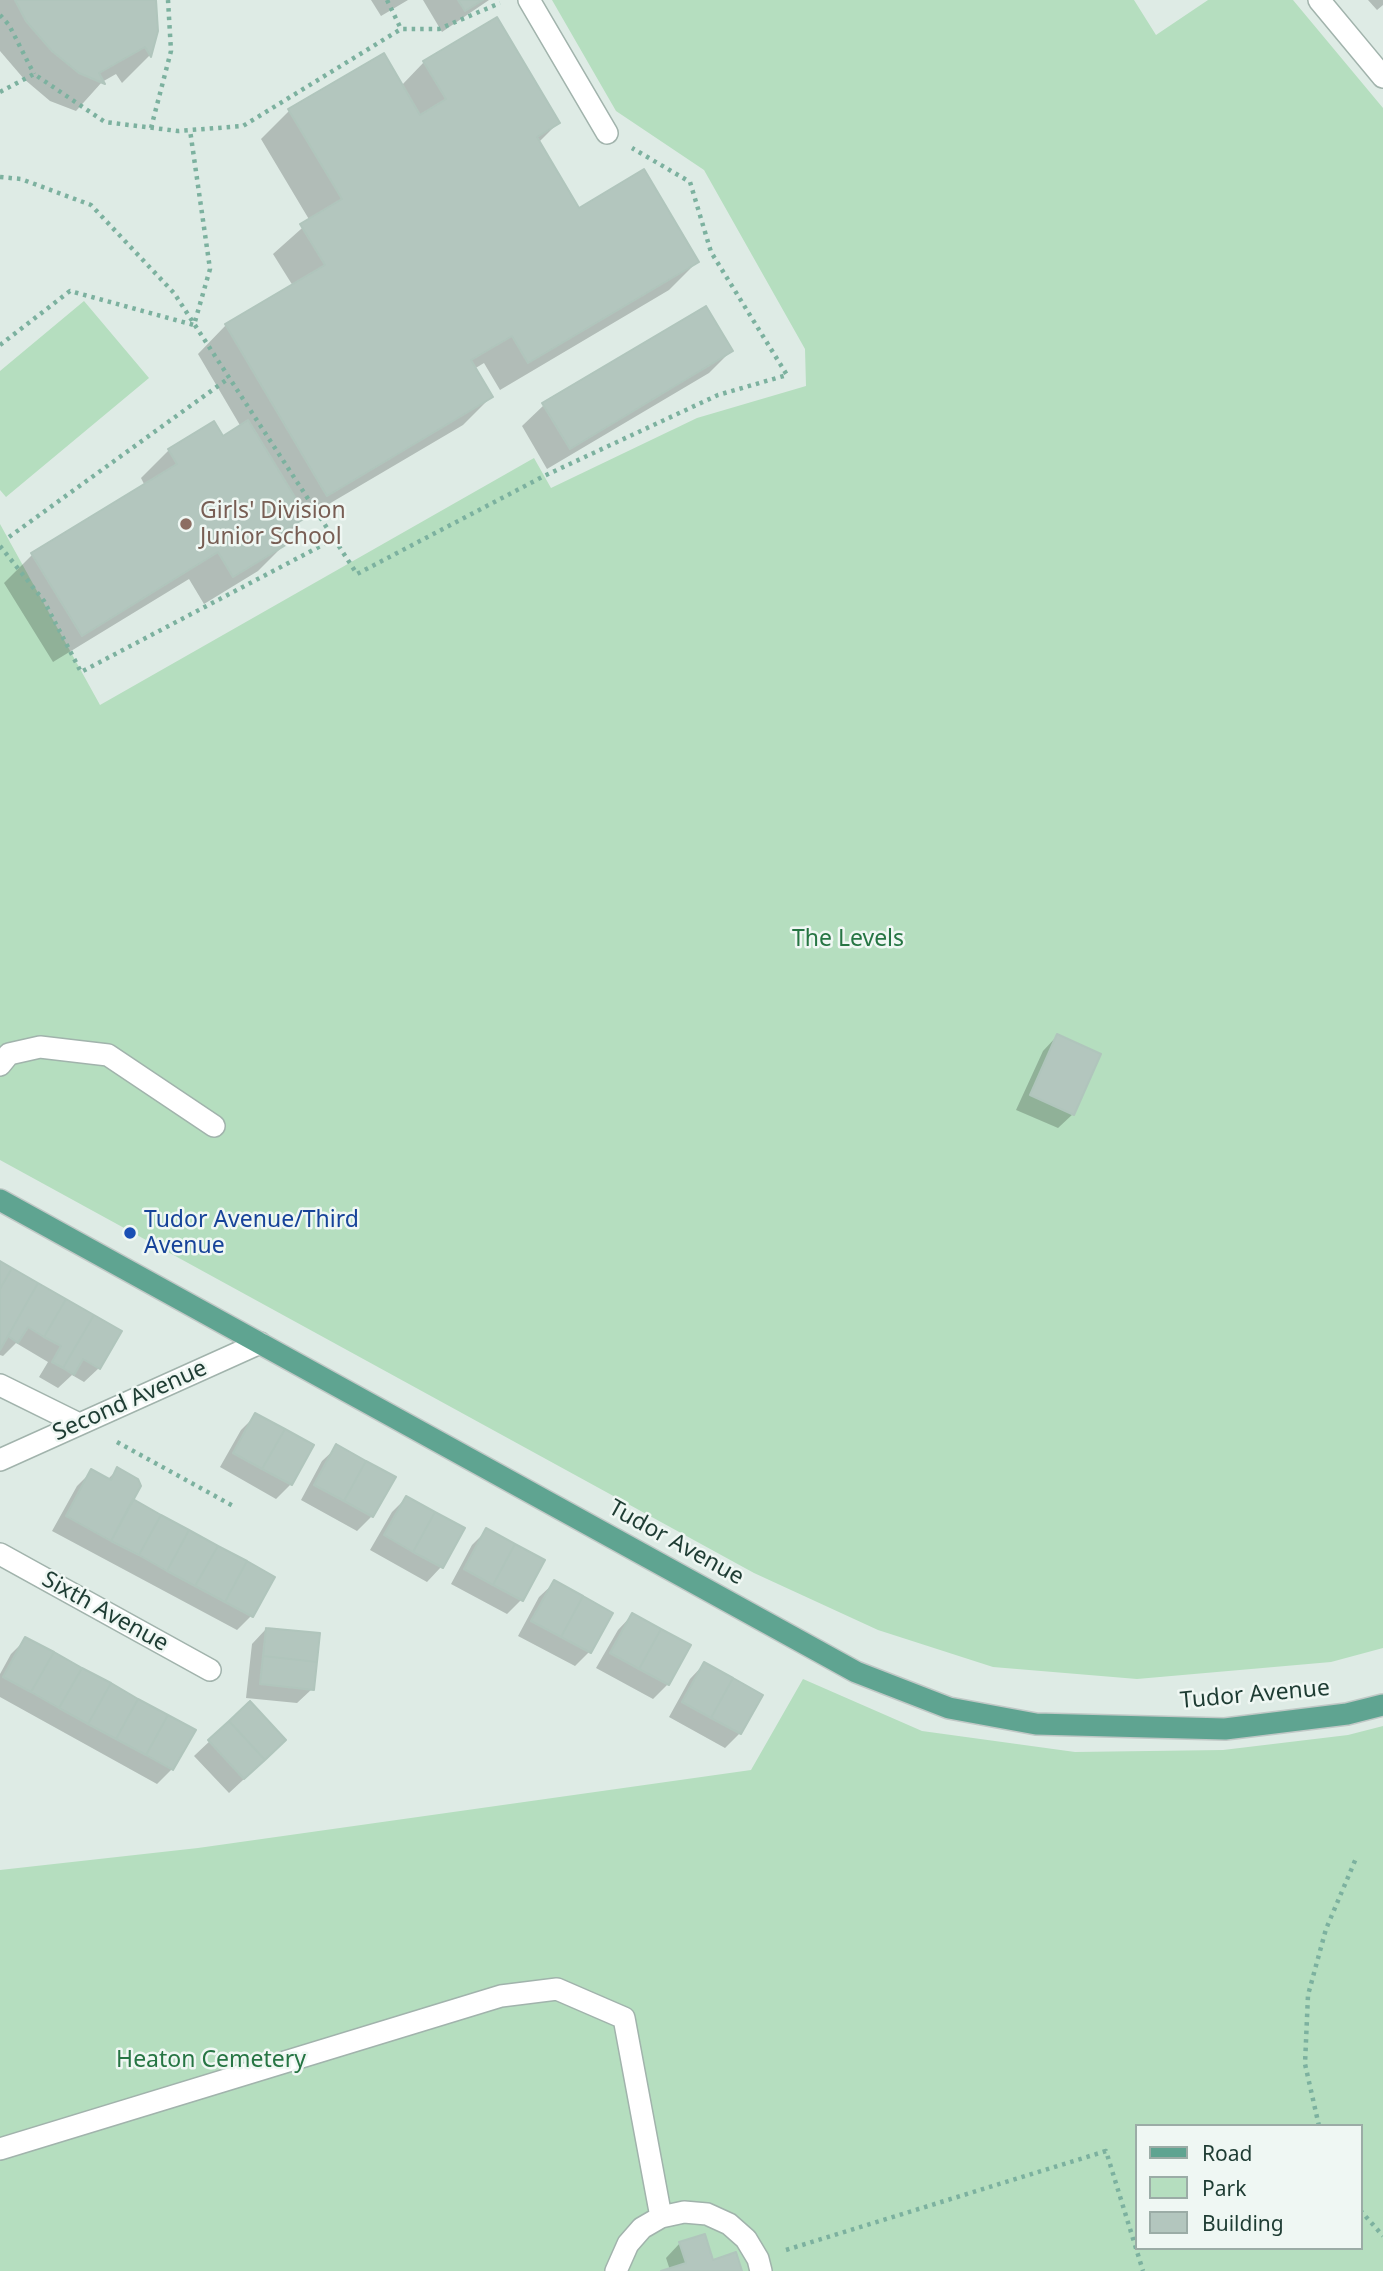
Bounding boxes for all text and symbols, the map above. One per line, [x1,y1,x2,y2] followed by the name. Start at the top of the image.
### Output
[200,497,346,551] place label: Girls' Division Junior School
[178,516,194,532] marker: Girls' Division Junior School
[792,925,904,953] park label: The Levels
[144,1206,359,1260] place label: Tudor Avenue/Third Avenue
[122,1225,138,1241] marker: Tudor Avenue/Third Avenue
[49,1355,211,1447] street label: Second Avenue
[604,1495,748,1591] street label: Tudor Avenue
[37,1566,173,1658] street label: Sixth Avenue
[1179,1675,1331,1715] street label: Tudor Avenue
[116,2046,306,2074] park label: Heaton Cemetery
[1134,2124,1362,2250] legend
[1202,2139,1252,2167] text: Road
[1202,2174,1246,2202] text: Park
[1202,2209,1284,2237] text: Building

